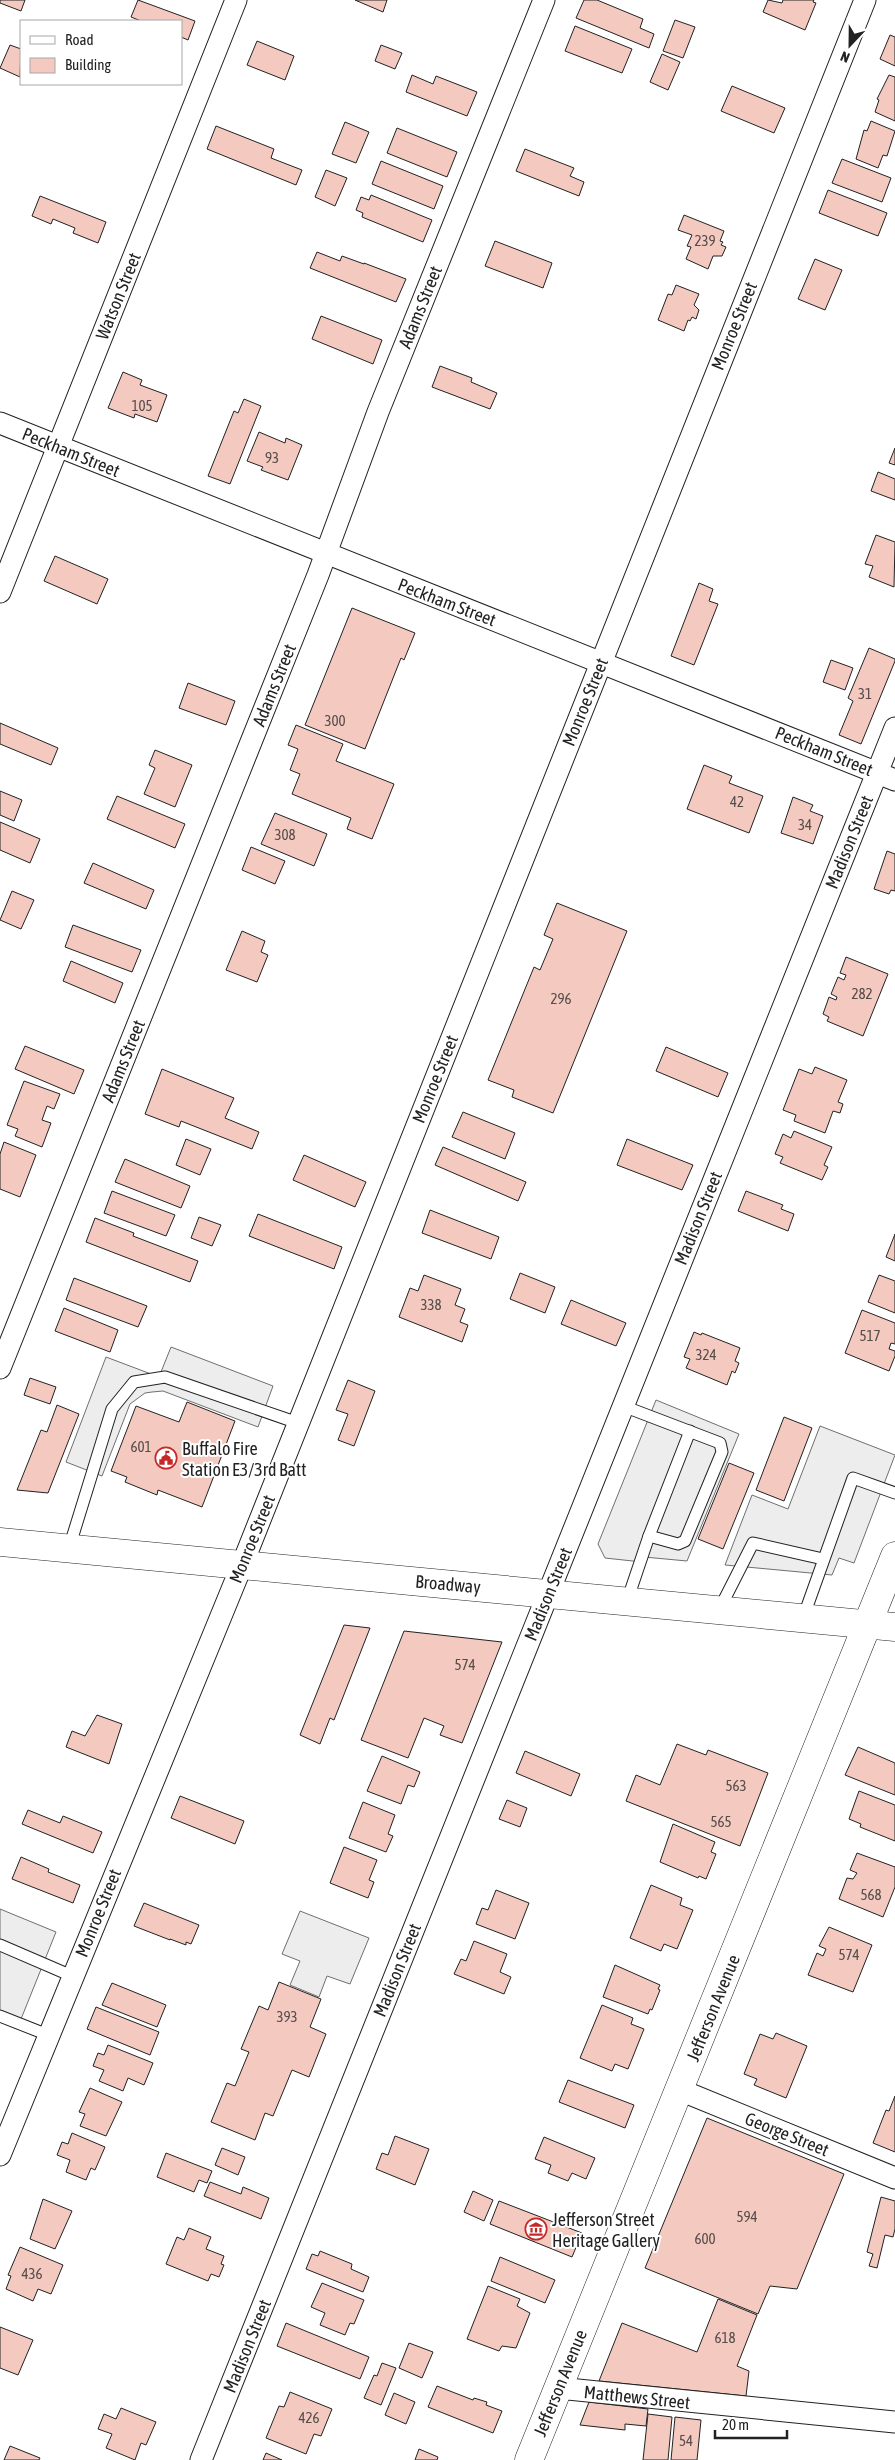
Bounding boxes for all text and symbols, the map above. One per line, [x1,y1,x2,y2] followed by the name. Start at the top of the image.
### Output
[20,20,182,85] legend
[825,20,875,70] north arrow
[65,31,94,48] text: Road
[838,48,852,66] text: N
[65,56,111,73] text: Building
[694,232,716,249] house number: 239
[91,250,145,342] street label: Watson Street
[394,263,446,351] street label: Adams Street
[707,279,761,373] street label: Monroe Street
[131,397,153,414] house number: 105
[19,423,123,481] street label: Peckham Street
[265,449,279,466] house number: 93
[395,574,499,630] street label: Peckham Street
[248,641,300,729] street label: Adams Street
[558,655,612,749] street label: Monroe Street
[858,685,872,702] house number: 31
[324,712,346,729] house number: 300
[772,722,876,780] street label: Peckham Street
[821,792,877,892] street label: Madison Street
[730,793,744,810] house number: 42
[798,816,812,833] house number: 34
[274,826,296,843] house number: 308
[851,985,873,1002] house number: 282
[550,990,572,1007] house number: 296
[97,1017,149,1105] street label: Adams Street
[408,1032,462,1126] street label: Monroe Street
[670,1168,726,1268] street label: Madison Street
[420,1296,442,1313] house number: 338
[859,1327,881,1344] house number: 517
[695,1346,717,1363] house number: 324
[130,1438,152,1455] house number: 601
[182,1438,306,1480] place label: Buffalo Fire Station E3/3rd Batt
[154,1446,178,1470] public building icon: Buffalo Fire Station E3/3rd Batt
[225,1492,279,1586] street label: Monroe Street
[520,1544,576,1644] street label: Madison Street
[414,1571,482,1597] street label: Broadway
[454,1656,476,1673] house number: 574
[725,1777,747,1794] house number: 563
[710,1813,732,1830] house number: 565
[71,1866,125,1960] street label: Monroe Street
[860,1886,882,1903] house number: 568
[369,1920,425,2020] street label: Madison Street
[838,1946,860,1963] house number: 574
[682,1952,744,2064] street label: Jefferson Avenue
[276,2008,298,2025] house number: 393
[742,2108,832,2160] street label: George Street
[736,2208,758,2225] house number: 594
[552,2209,660,2251] place label: Jefferson Street Heritage Gallery
[524,2217,548,2241] museum icon: Jefferson Street Heritage Gallery
[694,2230,716,2247] house number: 600
[21,2265,43,2282] house number: 436
[219,2296,275,2396] street label: Madison Street
[529,2327,591,2439] street label: Jefferson Avenue
[714,2329,736,2346] house number: 618
[583,2381,691,2413] street label: Matthews Street
[715,2408,788,2440] scale bar
[298,2409,320,2426] house number: 426
[722,2416,749,2433] text: 20 m
[679,2432,693,2449] house number: 54

